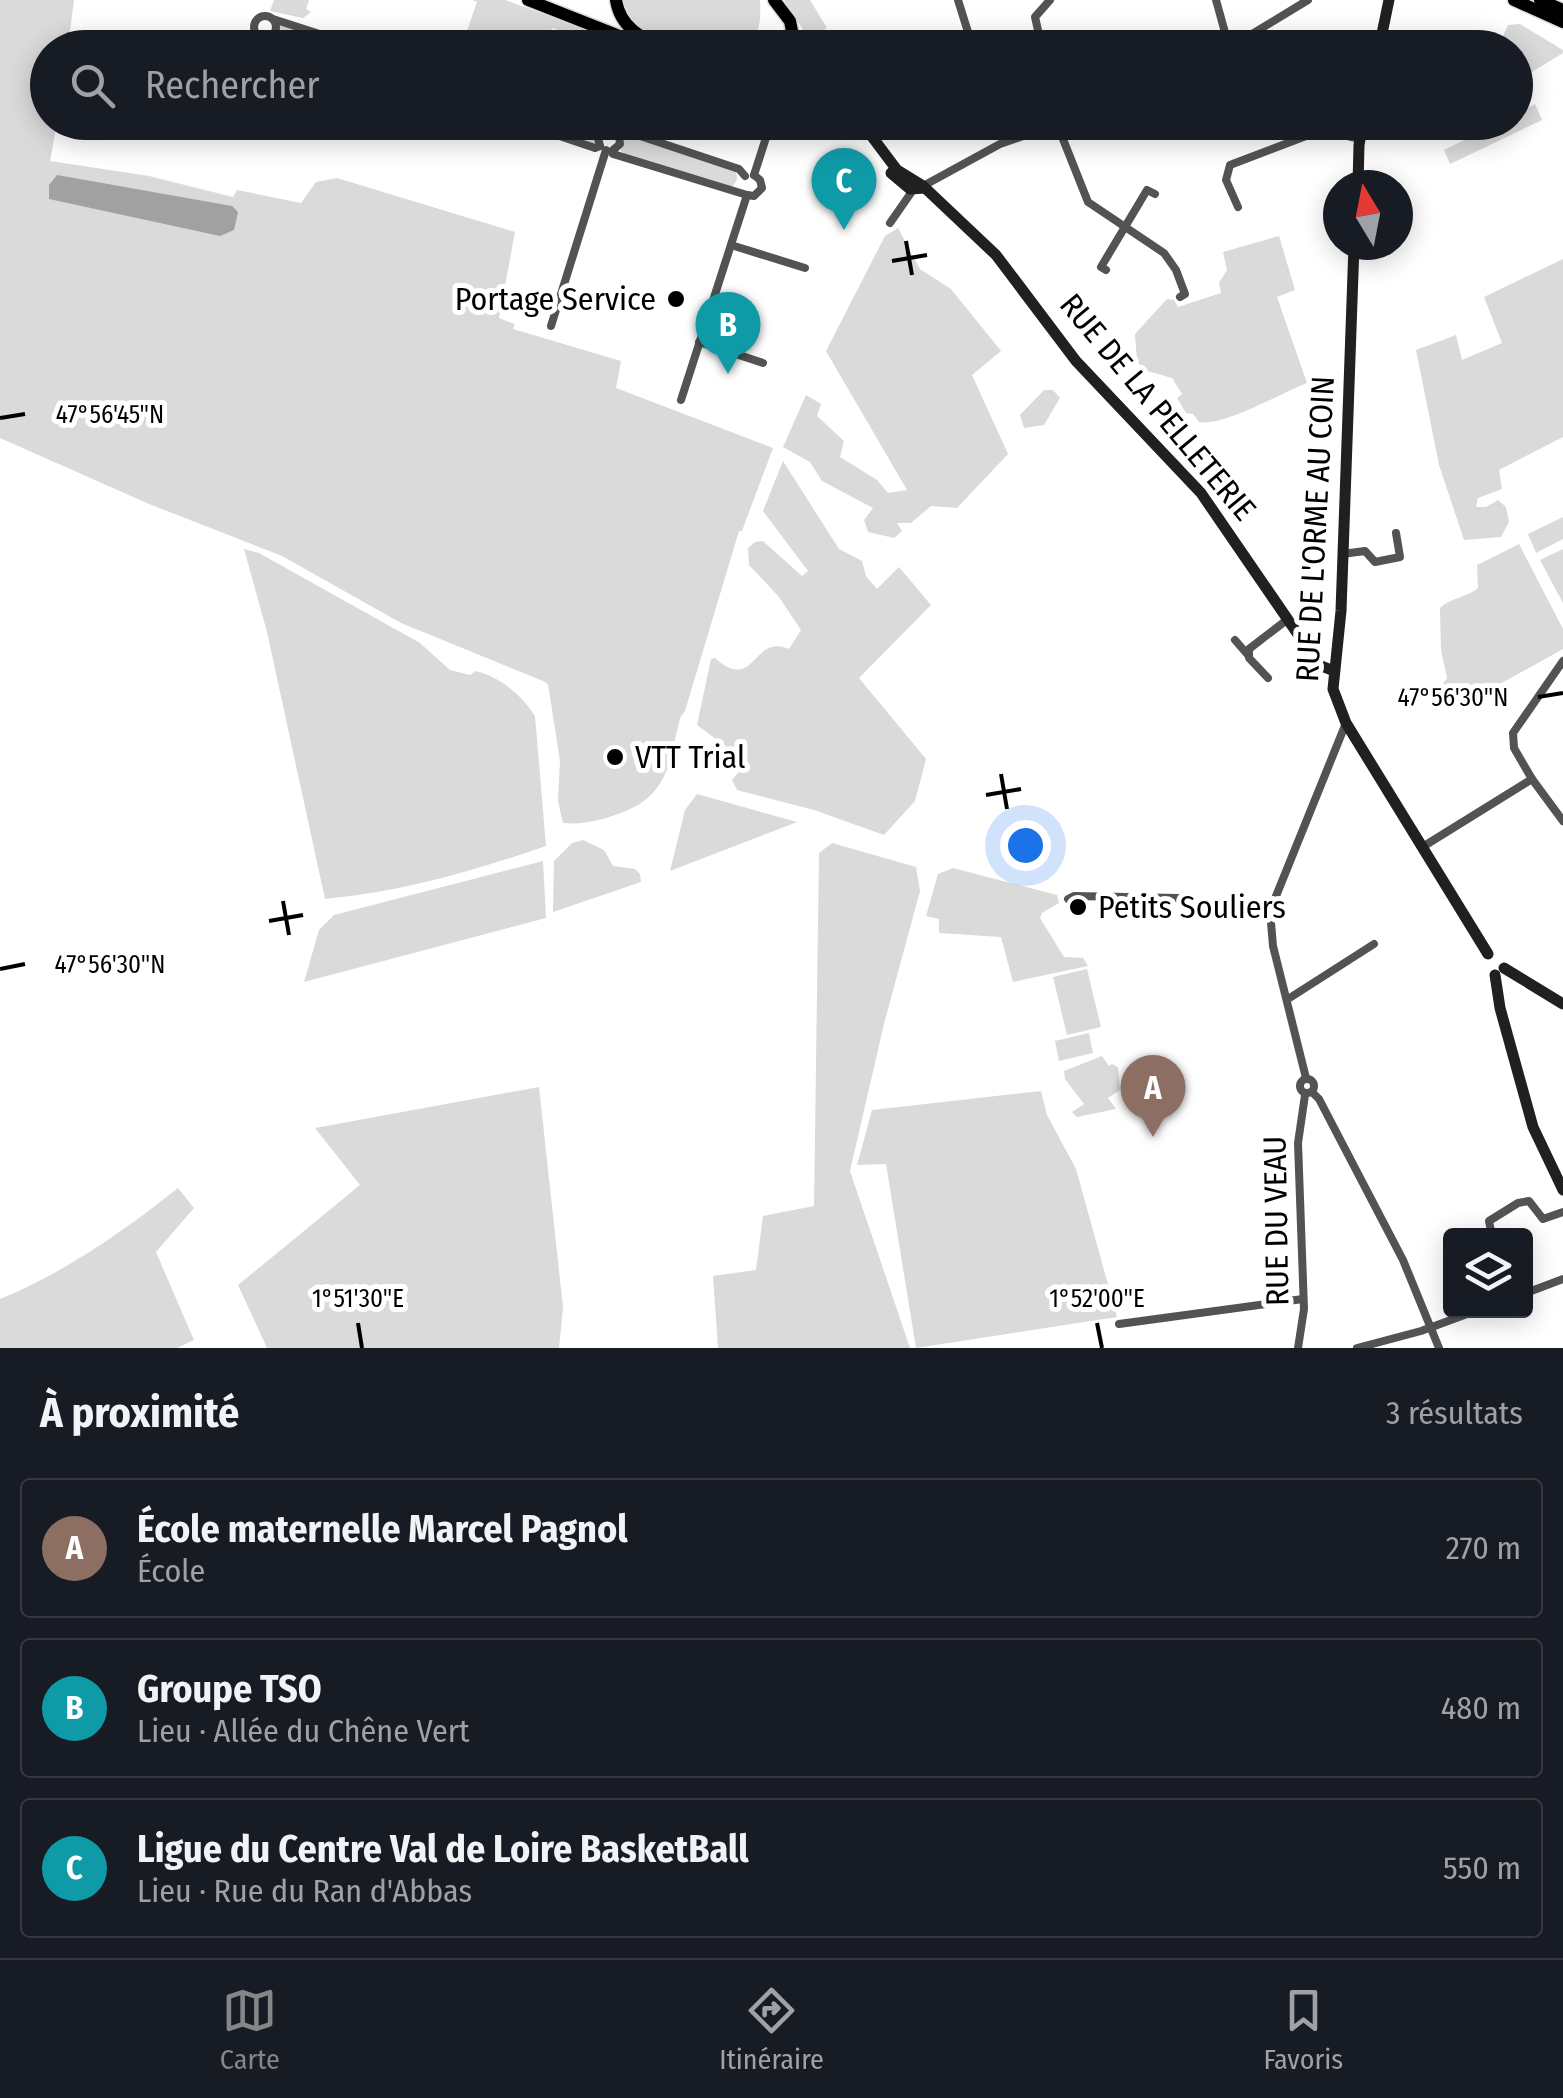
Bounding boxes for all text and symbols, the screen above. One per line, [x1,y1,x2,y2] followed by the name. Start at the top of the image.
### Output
[30,30,1533,140] search box
[65,58,120,113] icon: search
[145,62,320,108] text: Rechercher
[812,148,876,230] pin: C
[1323,170,1413,260] north arrow
[455,280,656,318] place label: Portage Service
[1052,286,1264,528] street label: RUE DE LA PELLETERIE
[665,288,687,310] marker: Portage Service
[696,292,760,374] pin: B
[1288,375,1342,683] street label: RUE DE L'ORME AU COIN
[56,400,164,430] text: 47°56'45"N
[1398,683,1508,713] text: 47°56'30"N
[635,738,745,776] place label: VTT Trial
[604,746,626,768] marker: VTT Trial
[1000,820,1051,871] your location
[1098,888,1286,926] place label: Petits Souliers
[1067,896,1089,918] marker: Petits Souliers
[55,950,165,980] text: 47°56'30"N
[1120,1054,1186,1137] pin: A
[1256,1136,1296,1306] street label: RUE DU VEAU
[1443,1228,1533,1318] map controls
[1443,1228,1533,1318] button: layers
[312,1284,404,1314] text: 1°51'30"E
[1049,1284,1145,1314] text: 1°52'00"E
[40,1388,239,1438] text: À proximité
[1386,1394,1523,1432] text: 3 résultats
[137,1506,628,1552] text: École maternelle Marcel Pagnol
[66,1529,83,1567] text: A
[1446,1529,1521,1567] text: 270 m
[137,1552,205,1590] text: École
[137,1666,322,1712] text: Groupe TSO
[66,1689,83,1727] text: B
[1441,1689,1521,1727] text: 480 m
[137,1712,469,1750] text: Lieu · Allée du Chêne Vert
[137,1826,749,1872] text: Ligue du Centre Val de Loire BasketBall
[66,1849,83,1887] text: C
[1443,1849,1521,1887] text: 550 m
[137,1872,472,1910] text: Lieu · Rue du Ran d'Abbas
[220,1983,280,2076] tab: Carte
[719,1983,824,2076] tab: Itinéraire
[1263,1983,1343,2076] tab: Favoris

